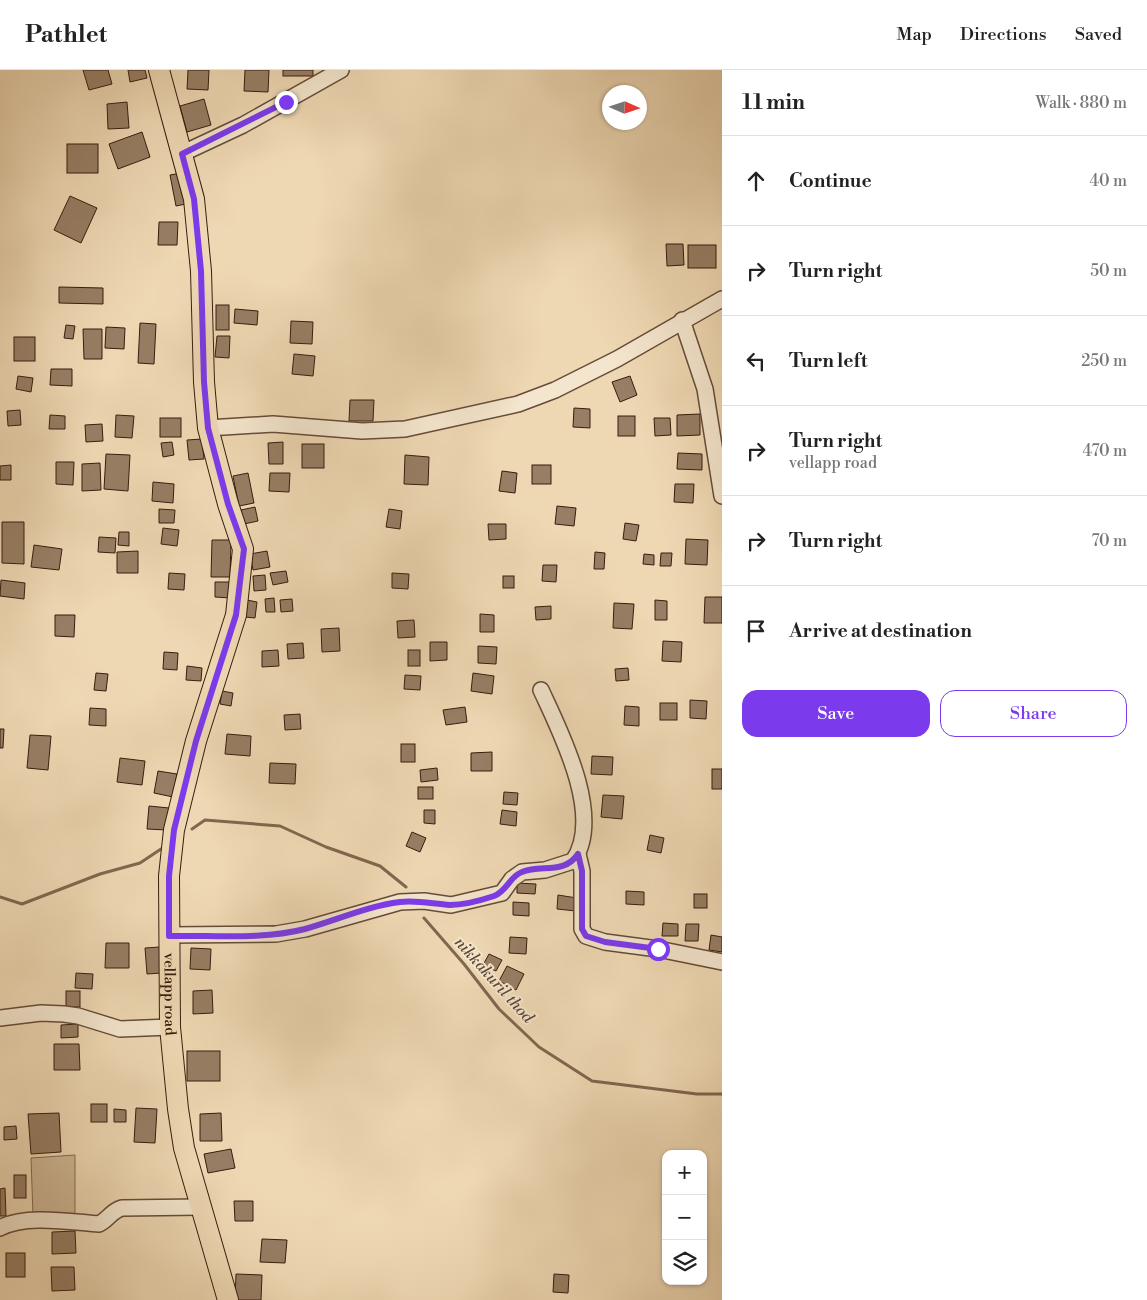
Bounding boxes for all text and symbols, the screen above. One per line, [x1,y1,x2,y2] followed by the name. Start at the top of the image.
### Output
[25,20,107,50] text: Pathlet
[896,23,932,46] text: Map
[960,23,1047,46] text: Directions
[1075,23,1122,46] text: Saved
[602,85,647,130] north arrow
[742,90,805,116] text: 11 min
[275,91,298,114] route end
[1036,93,1127,113] text: Walk · 880 m
[742,167,770,195] icon: ahead
[789,169,872,193] text: Continue
[1090,171,1127,191] text: 40 m
[742,257,770,285] icon: right
[789,259,882,283] text: Turn right
[1090,261,1127,281] text: 50 m
[742,347,770,375] icon: left
[789,349,868,373] text: Turn left
[1081,351,1127,371] text: 250 m
[789,429,882,453] text: Turn right
[742,437,770,465] icon: right
[1083,441,1127,461] text: 470 m
[789,453,877,473] text: vellapp road
[742,527,770,555] icon: right
[789,529,882,553] text: Turn right
[1091,531,1127,551] text: 70 m
[742,617,770,645] icon: arrive
[789,619,972,643] text: Arrive at destination
[742,690,930,737] button: Save
[940,690,1127,737] button: Share
[450,933,539,1028] water label: nikkakuril thod
[647,938,670,961] route start
[160,952,180,1037] street label: vellapp road
[662,1150,707,1285] map controls
[662,1150,707,1195] button: +
[662,1195,707,1240] button: −
[662,1240,707,1285] button: layers

